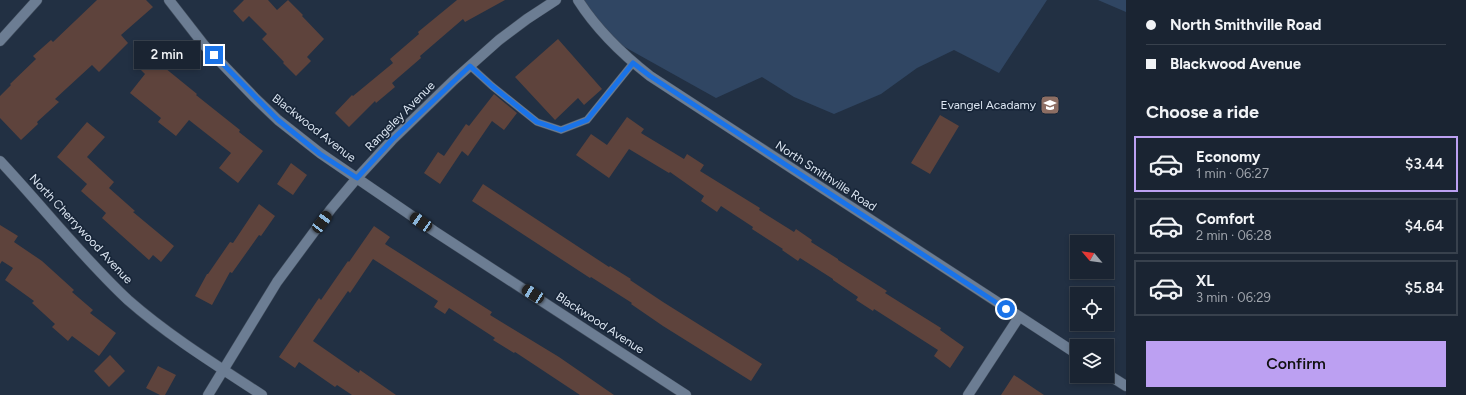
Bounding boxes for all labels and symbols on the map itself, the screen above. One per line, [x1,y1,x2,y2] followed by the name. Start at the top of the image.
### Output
[134,41,200,69] callout: 2 min
[205,46,223,64] route end
[362,78,438,154] street label: Rangeley Avenue
[269,91,359,165] street label: Blackwood Avenue
[1039,94,1061,116] school or university icon: Evangel Acadamy
[941,98,1037,112] place label: Evangel Acadamy
[773,138,879,214] street label: North Smithville Road
[27,171,136,287] street label: North Cherrywood Avenue
[310,209,334,235] car
[408,210,434,234] car
[1070,235,1114,279] north arrow
[520,282,546,306] car
[553,289,647,357] street label: Blackwood Avenue
[997,300,1015,318] route start

